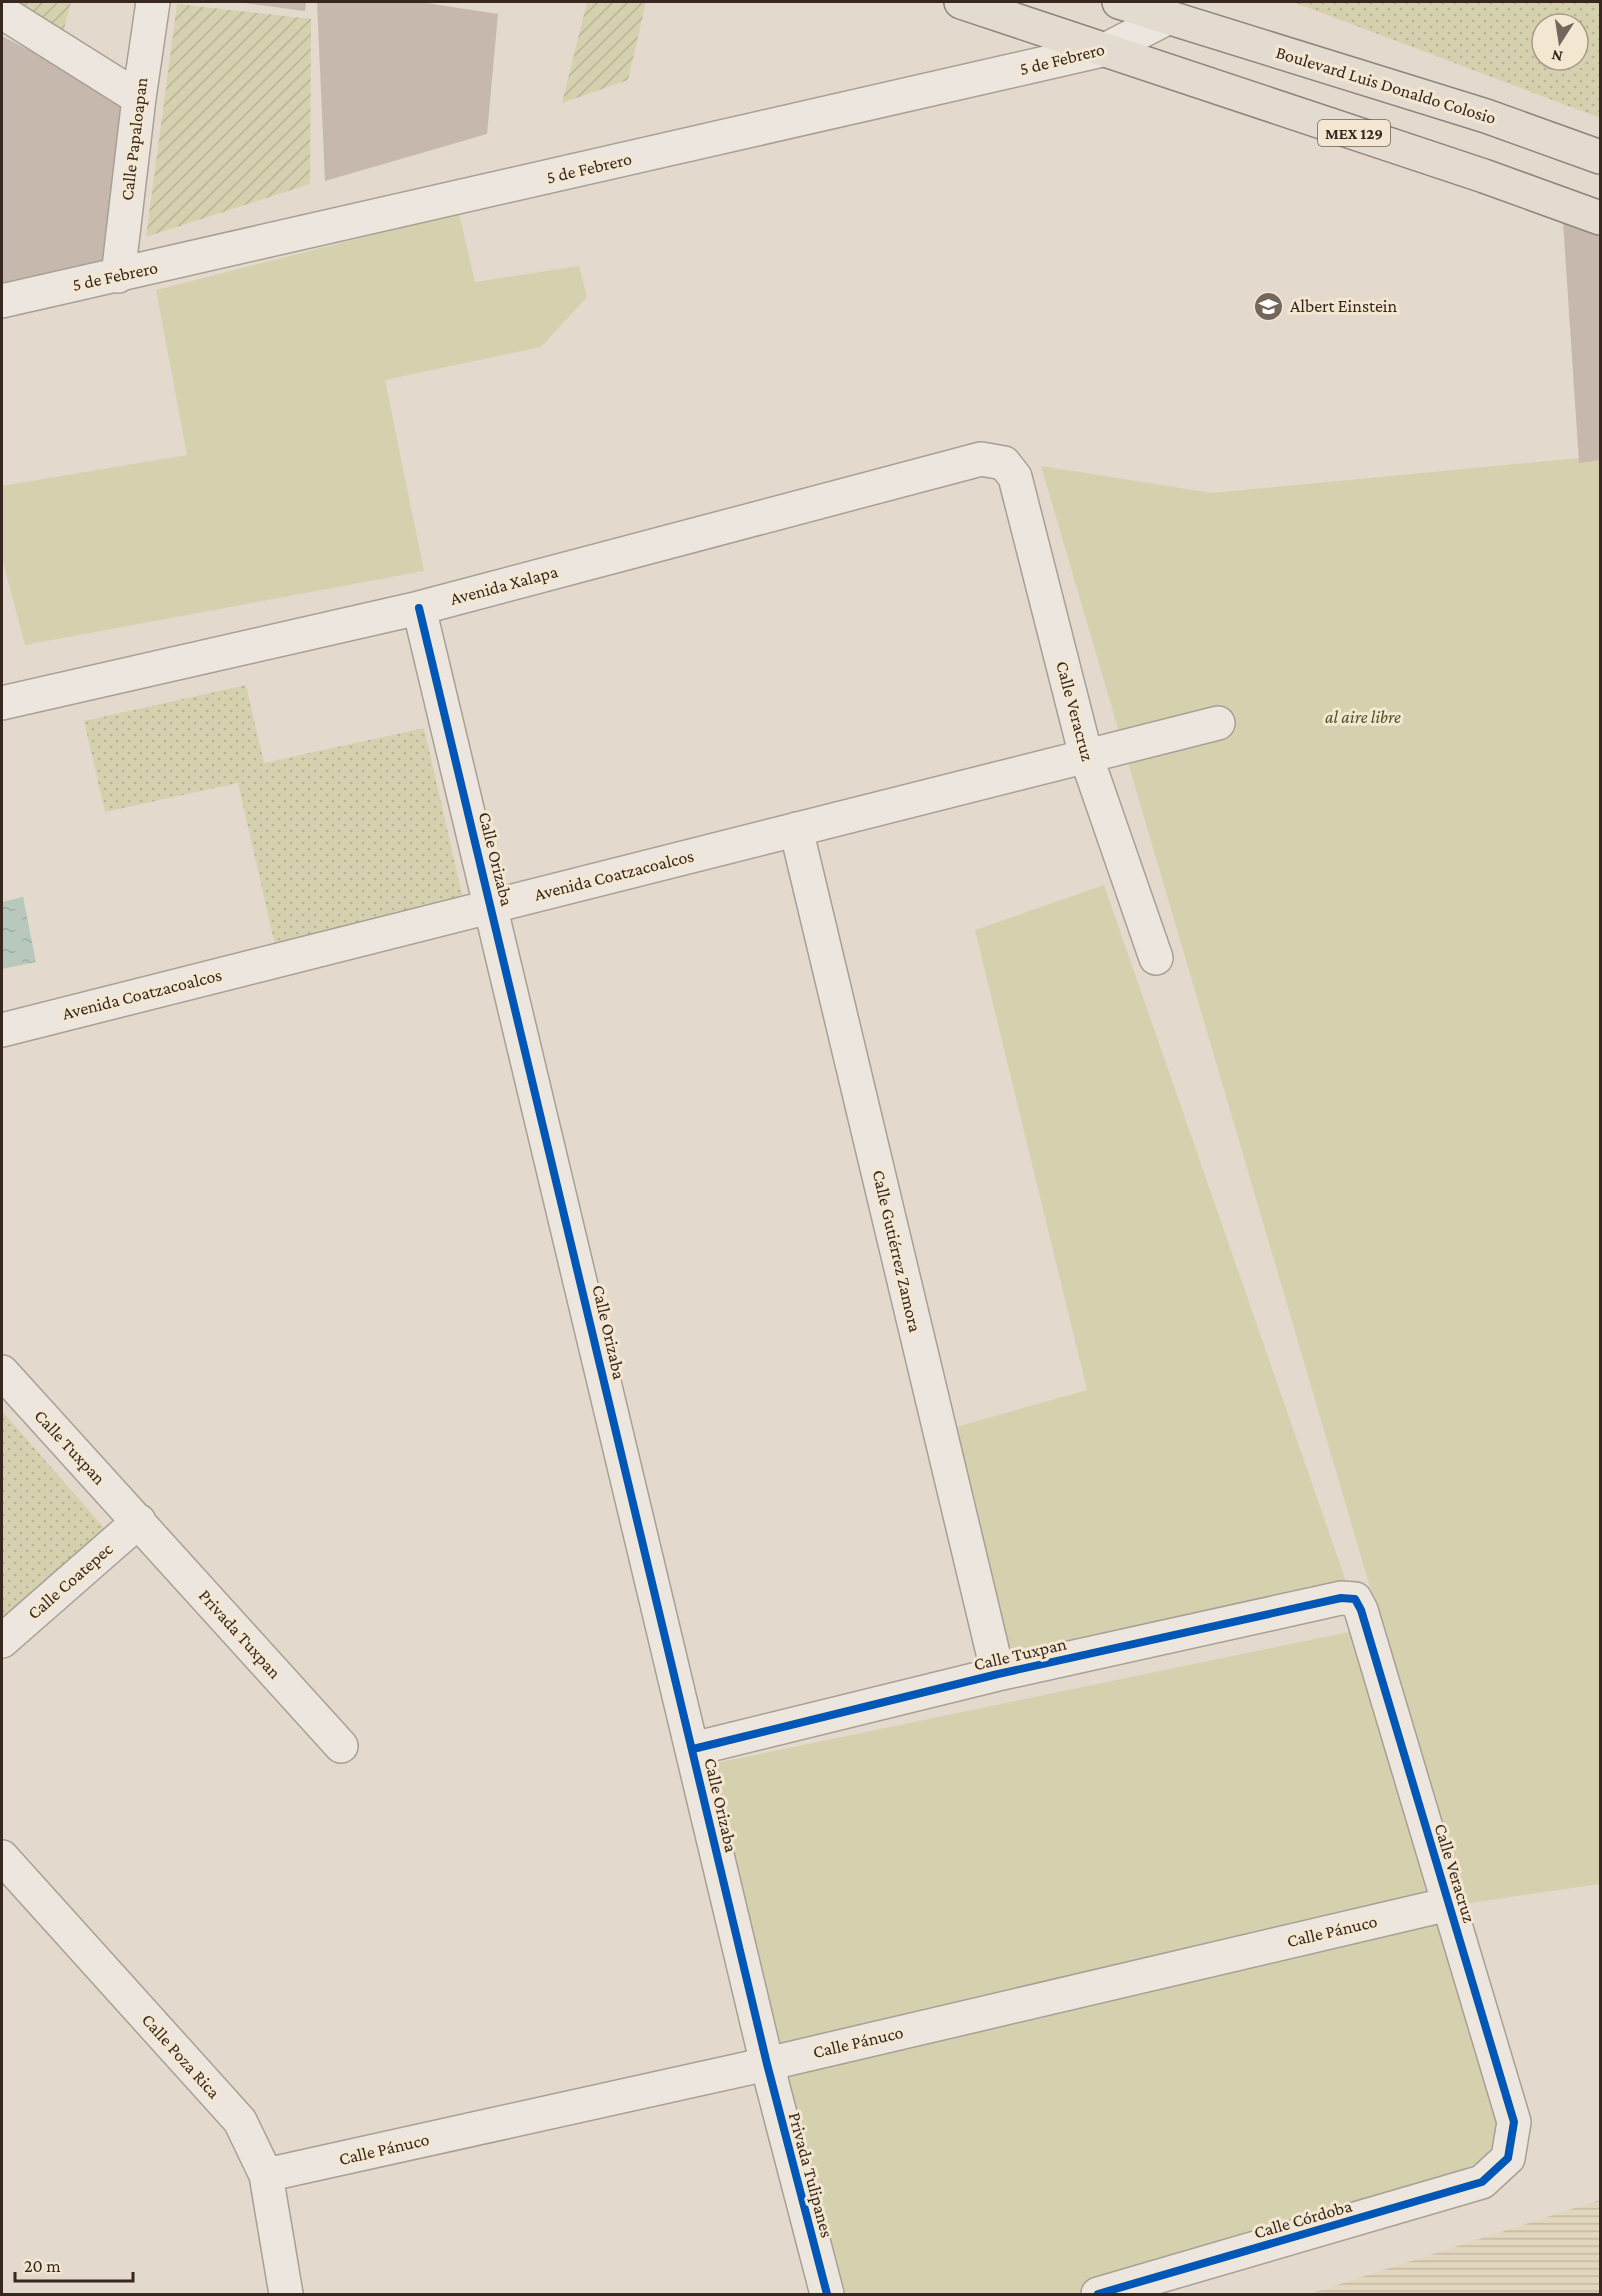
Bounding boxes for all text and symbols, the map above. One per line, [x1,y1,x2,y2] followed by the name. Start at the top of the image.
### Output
[1530,12,1590,72] north arrow
[1017,39,1107,79] street label: 5 de Febrero
[1274,42,1499,128] street label: Boulevard Luis Donaldo Colosio
[1550,47,1564,66] text: N
[117,76,152,202] street label: Calle Papaloapan
[1318,120,1390,146] road number: MEX 129
[544,148,634,188] street label: 5 de Febrero
[70,257,160,295] street label: 5 de Febrero
[1253,290,1285,322] school or university icon: Albert Einstein
[1290,296,1398,316] place label: Albert Einstein
[448,561,560,609] street label: Avenida Xalapa
[1052,659,1098,763] street label: Calle Veracruz
[1325,707,1401,727] park label: al aire libre
[475,810,517,908] street label: Calle Orizaba
[532,845,696,905] street label: Avenida Coatzacoalcos
[60,964,224,1024] street label: Avenida Coatzacoalcos
[869,1168,925,1334] street label: Calle Gutiérrez Zamora
[588,1283,630,1381] street label: Calle Orizaba
[30,1406,110,1489] street label: Calle Tuxpan
[23,1538,117,1623] street label: Calle Coatepec
[195,1585,285,1683] street label: Privada Tuxpan
[972,1634,1069,1674] street label: Calle Tuxpan
[700,1756,742,1854] street label: Calle Orizaba
[1430,1821,1480,1925] street label: Calle Veracruz
[1285,1911,1379,1951] street label: Calle Pánuco
[138,2010,224,2102] street label: Calle Poza Rica
[811,2022,905,2062] street label: Calle Pánuco
[785,2110,837,2240] street label: Privada Tulipanes
[337,2129,431,2169] street label: Calle Pánuco
[1252,2195,1354,2243] street label: Calle Córdoba
[15,2245,134,2283] scale bar
[24,2256,61,2276] text: 20 m

